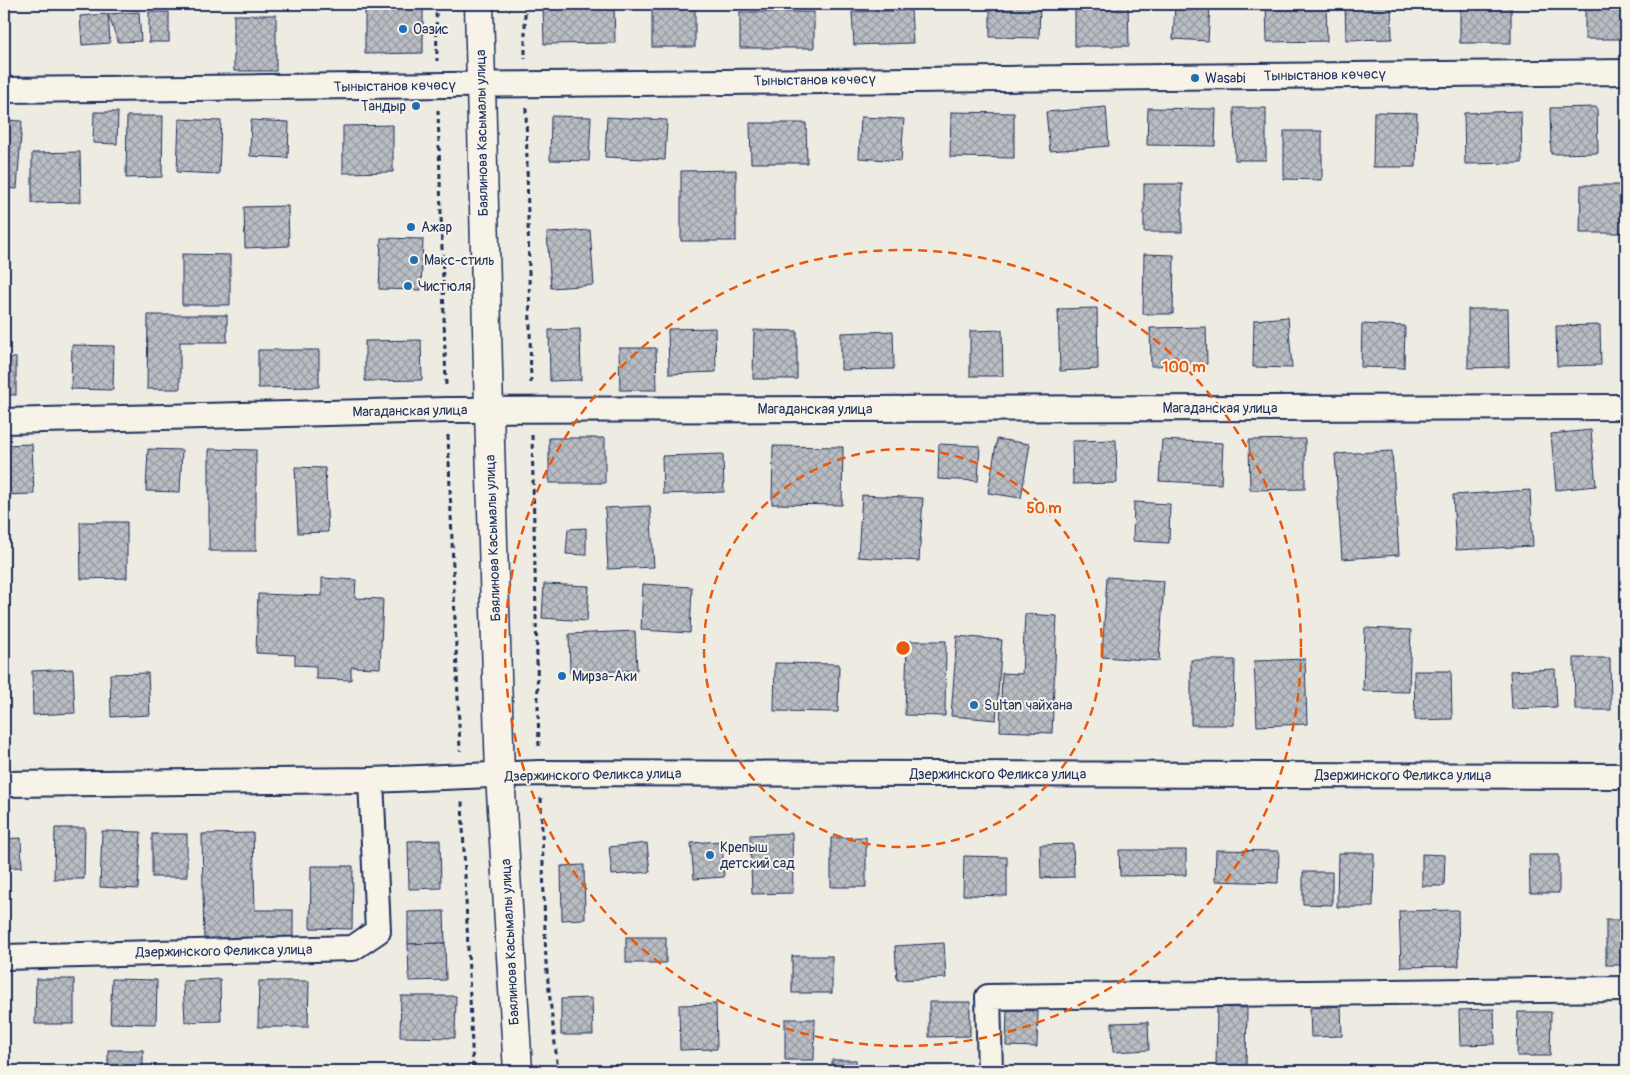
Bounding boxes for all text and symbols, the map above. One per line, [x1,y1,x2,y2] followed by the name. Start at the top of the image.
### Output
[413,21,449,38] place label: Оазис
[397,23,409,35] marker: Оазис
[472,50,492,216] street label: Баялинова Касымалы улица
[1264,65,1386,85] street label: Тыныстанов көчөсү
[754,70,876,90] street label: Тыныстанов көчөсү
[1205,70,1246,87] place label: Wasabi
[1189,72,1201,84] marker: Wasabi
[334,76,456,96] street label: Тыныстанов көчөсү
[361,98,406,115] place label: Тандыр
[410,100,422,112] marker: Тандыр
[421,219,453,236] place label: Ажар
[405,221,417,233] marker: Ажар
[424,252,495,269] place label: Макс-стиль
[408,254,420,266] marker: Макс-стиль
[418,278,471,295] place label: Чистюля
[402,280,414,292] marker: Чистюля
[1163,358,1205,377] text: 100 m
[1162,400,1278,417] street label: Магаданская улица
[352,401,468,421] street label: Магаданская улица
[757,401,873,418] street label: Магаданская улица
[482,454,504,622] street label: Баялинова Касымалы улица
[1027,499,1061,518] text: 50 m
[894,639,912,657] centre of rings
[572,668,637,685] place label: Мирза-Аки
[556,670,568,682] marker: Мирза-Аки
[984,697,1073,714] place label: Sultan чайхана
[968,699,980,711] marker: Sultan чайхана
[504,765,681,785] street label: Дзержинского Феликса улица
[909,766,1086,783] street label: Дзержинского Феликса улица
[1314,767,1491,784] street label: Дзержинского Феликса улица
[720,839,795,872] place label: Крепыш детский сад
[704,849,716,861] marker: Крепыш детский сад
[497,858,523,1026] street label: Баялинова Касымалы улица
[135,941,312,961] street label: Дзержинского Феликса улица

